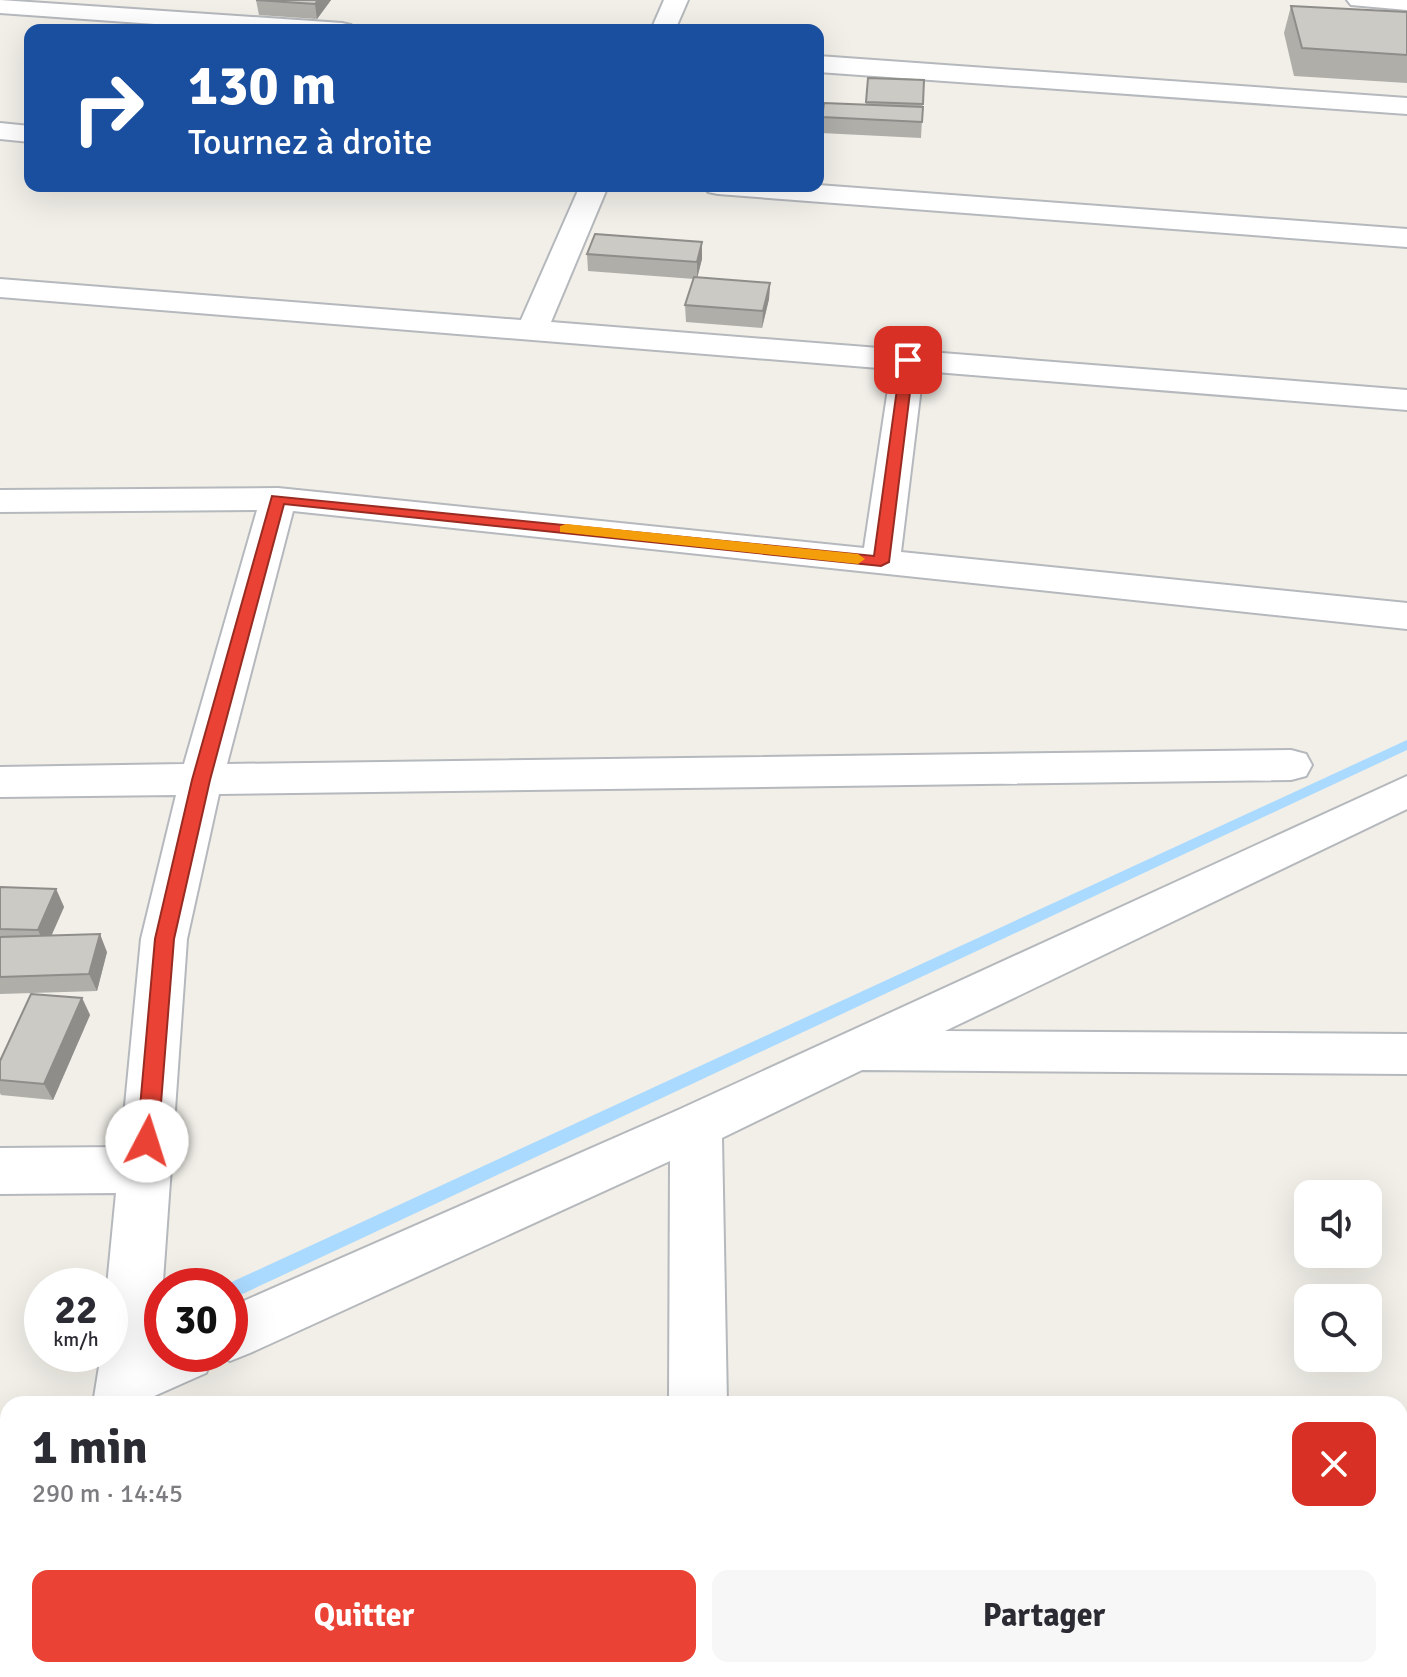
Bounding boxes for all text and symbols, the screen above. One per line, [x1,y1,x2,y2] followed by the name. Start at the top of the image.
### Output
[188,51,336,120] text: 130 m
[56,56,160,160] icon: right
[188,120,432,165] text: Tournez à droite
[874,326,942,394] pin
[886,338,930,382] icon: arrive
[105,1099,189,1183] position arrow
[1294,1180,1382,1372] map controls
[1294,1180,1382,1268] button: sound
[144,1268,248,1372] speed limit sign: 30
[1294,1284,1382,1372] button: search
[54,1285,98,1335] text: 22
[53,1327,99,1352] text: km/h
[32,1418,148,1477] text: 1 min
[1292,1422,1376,1506] button: close
[32,1478,183,1510] text: 290 m · 14:45
[32,1570,696,1662] button: Quitter
[712,1570,1376,1662] button: Partager

